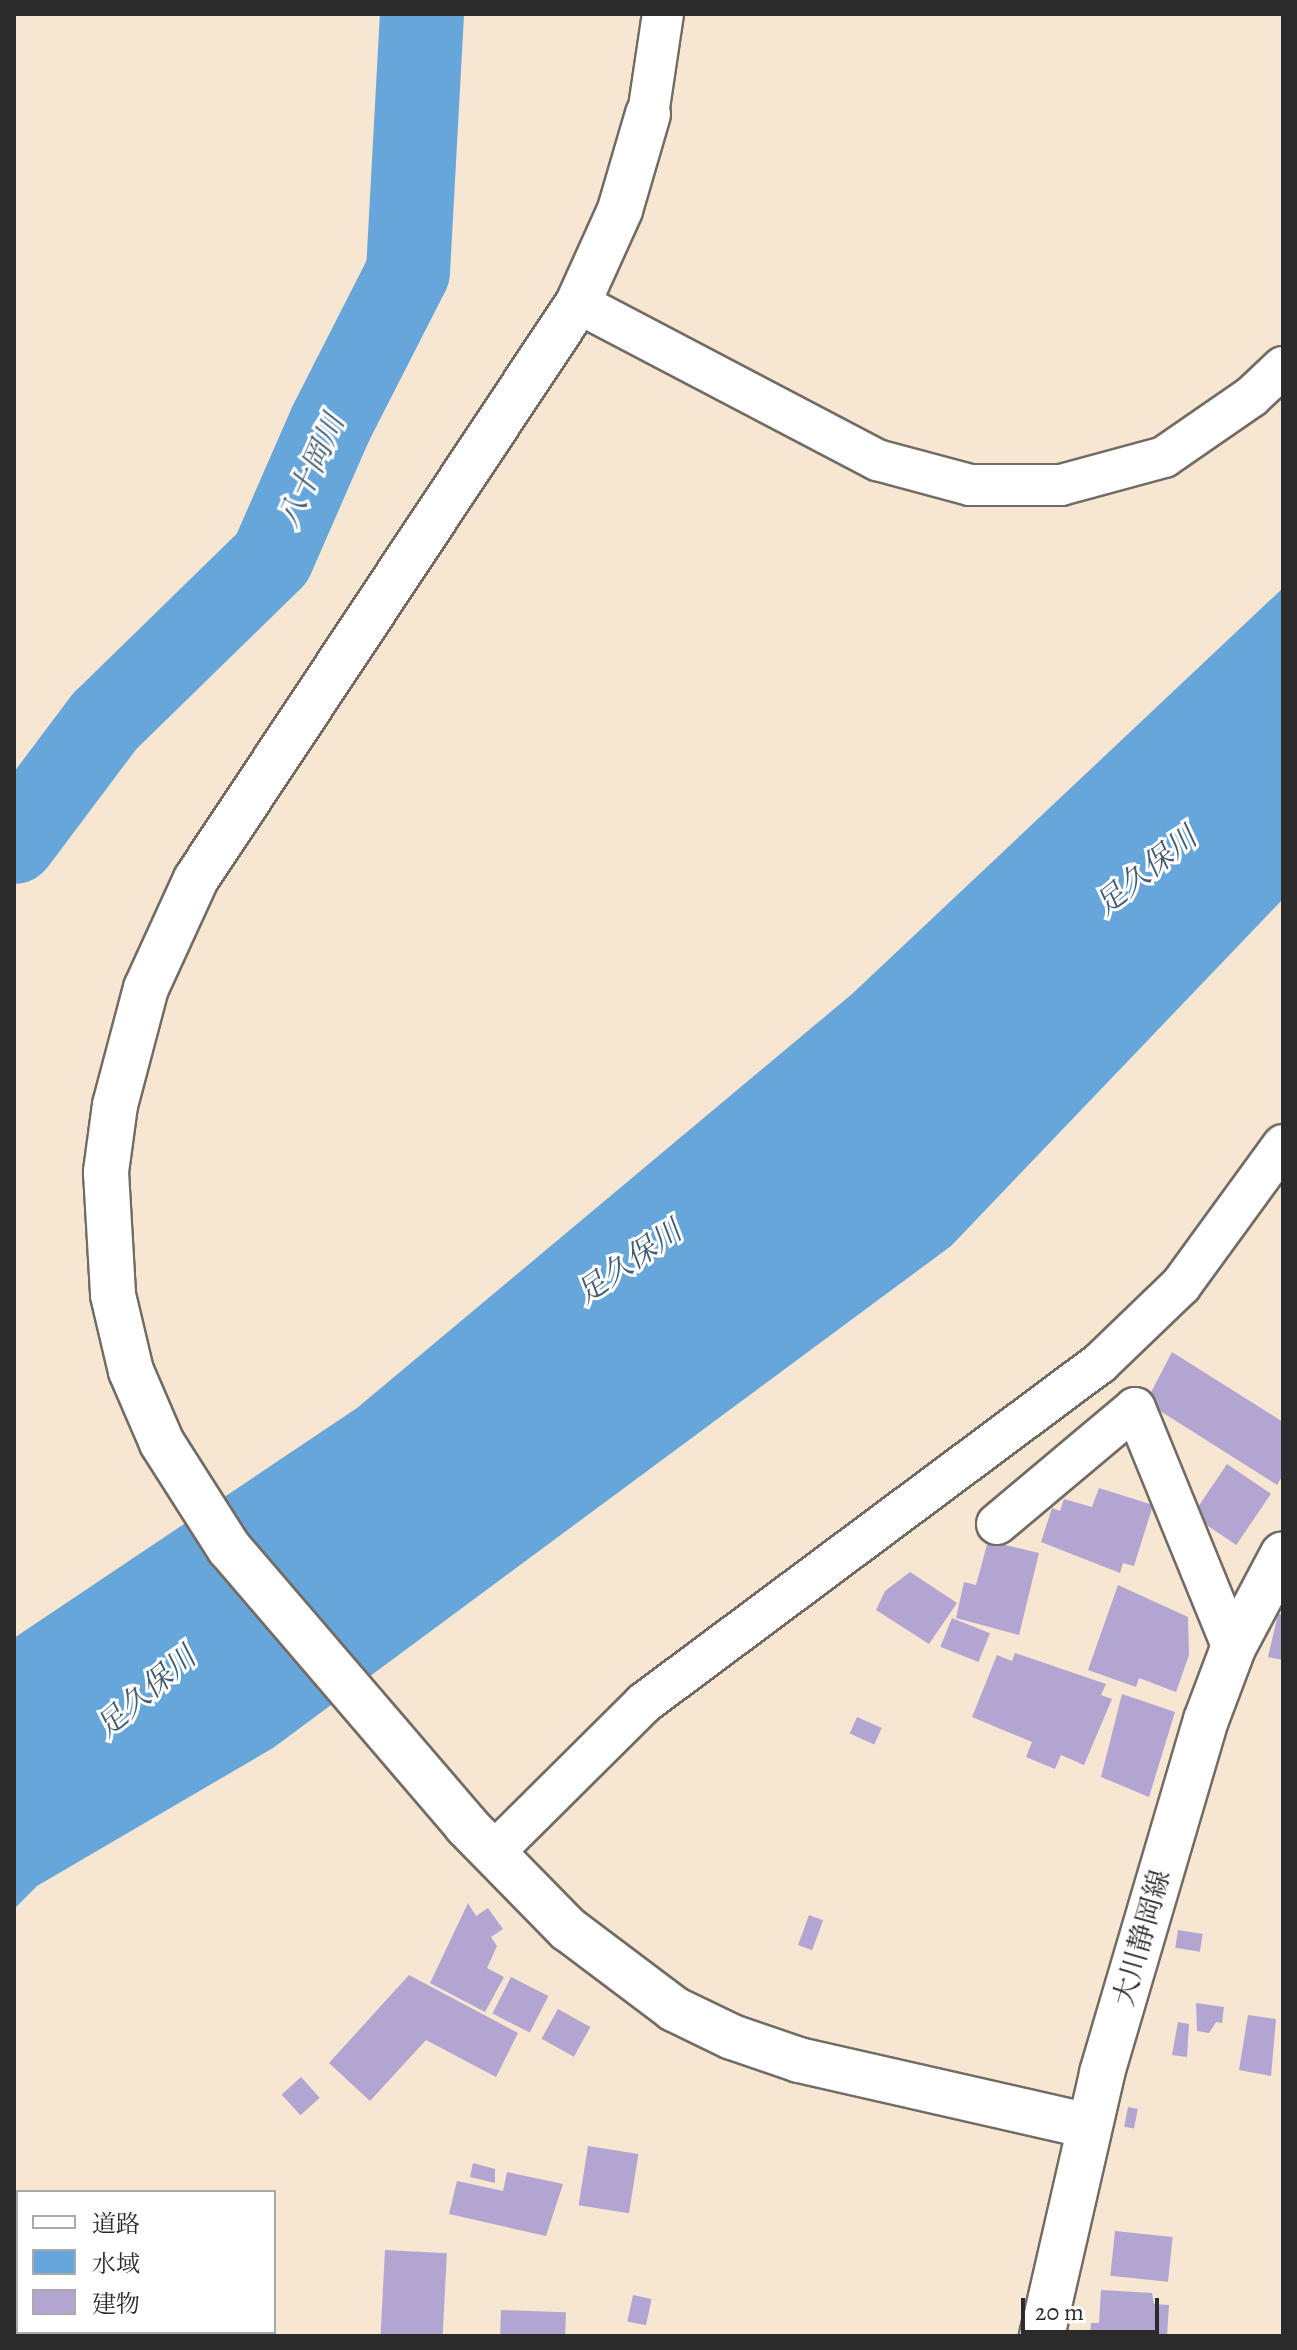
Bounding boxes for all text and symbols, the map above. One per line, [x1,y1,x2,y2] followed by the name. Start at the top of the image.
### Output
[270,409,352,533] water label: 八十岡川
[1088,819,1204,923] water label: 足久保川
[570,1213,688,1311] water label: 足久保川
[89,1639,203,1745] water label: 足久保川
[1107,1866,1177,2010] street label: 大川静岡線
[16,2190,276,2334] legend
[92,2208,140,2240] text: 道路
[92,2248,140,2280] text: 水域
[1025,2282,1163,2332] scale bar
[92,2288,140,2320] text: 建物
[1035,2296,1084,2328] text: 20 m

